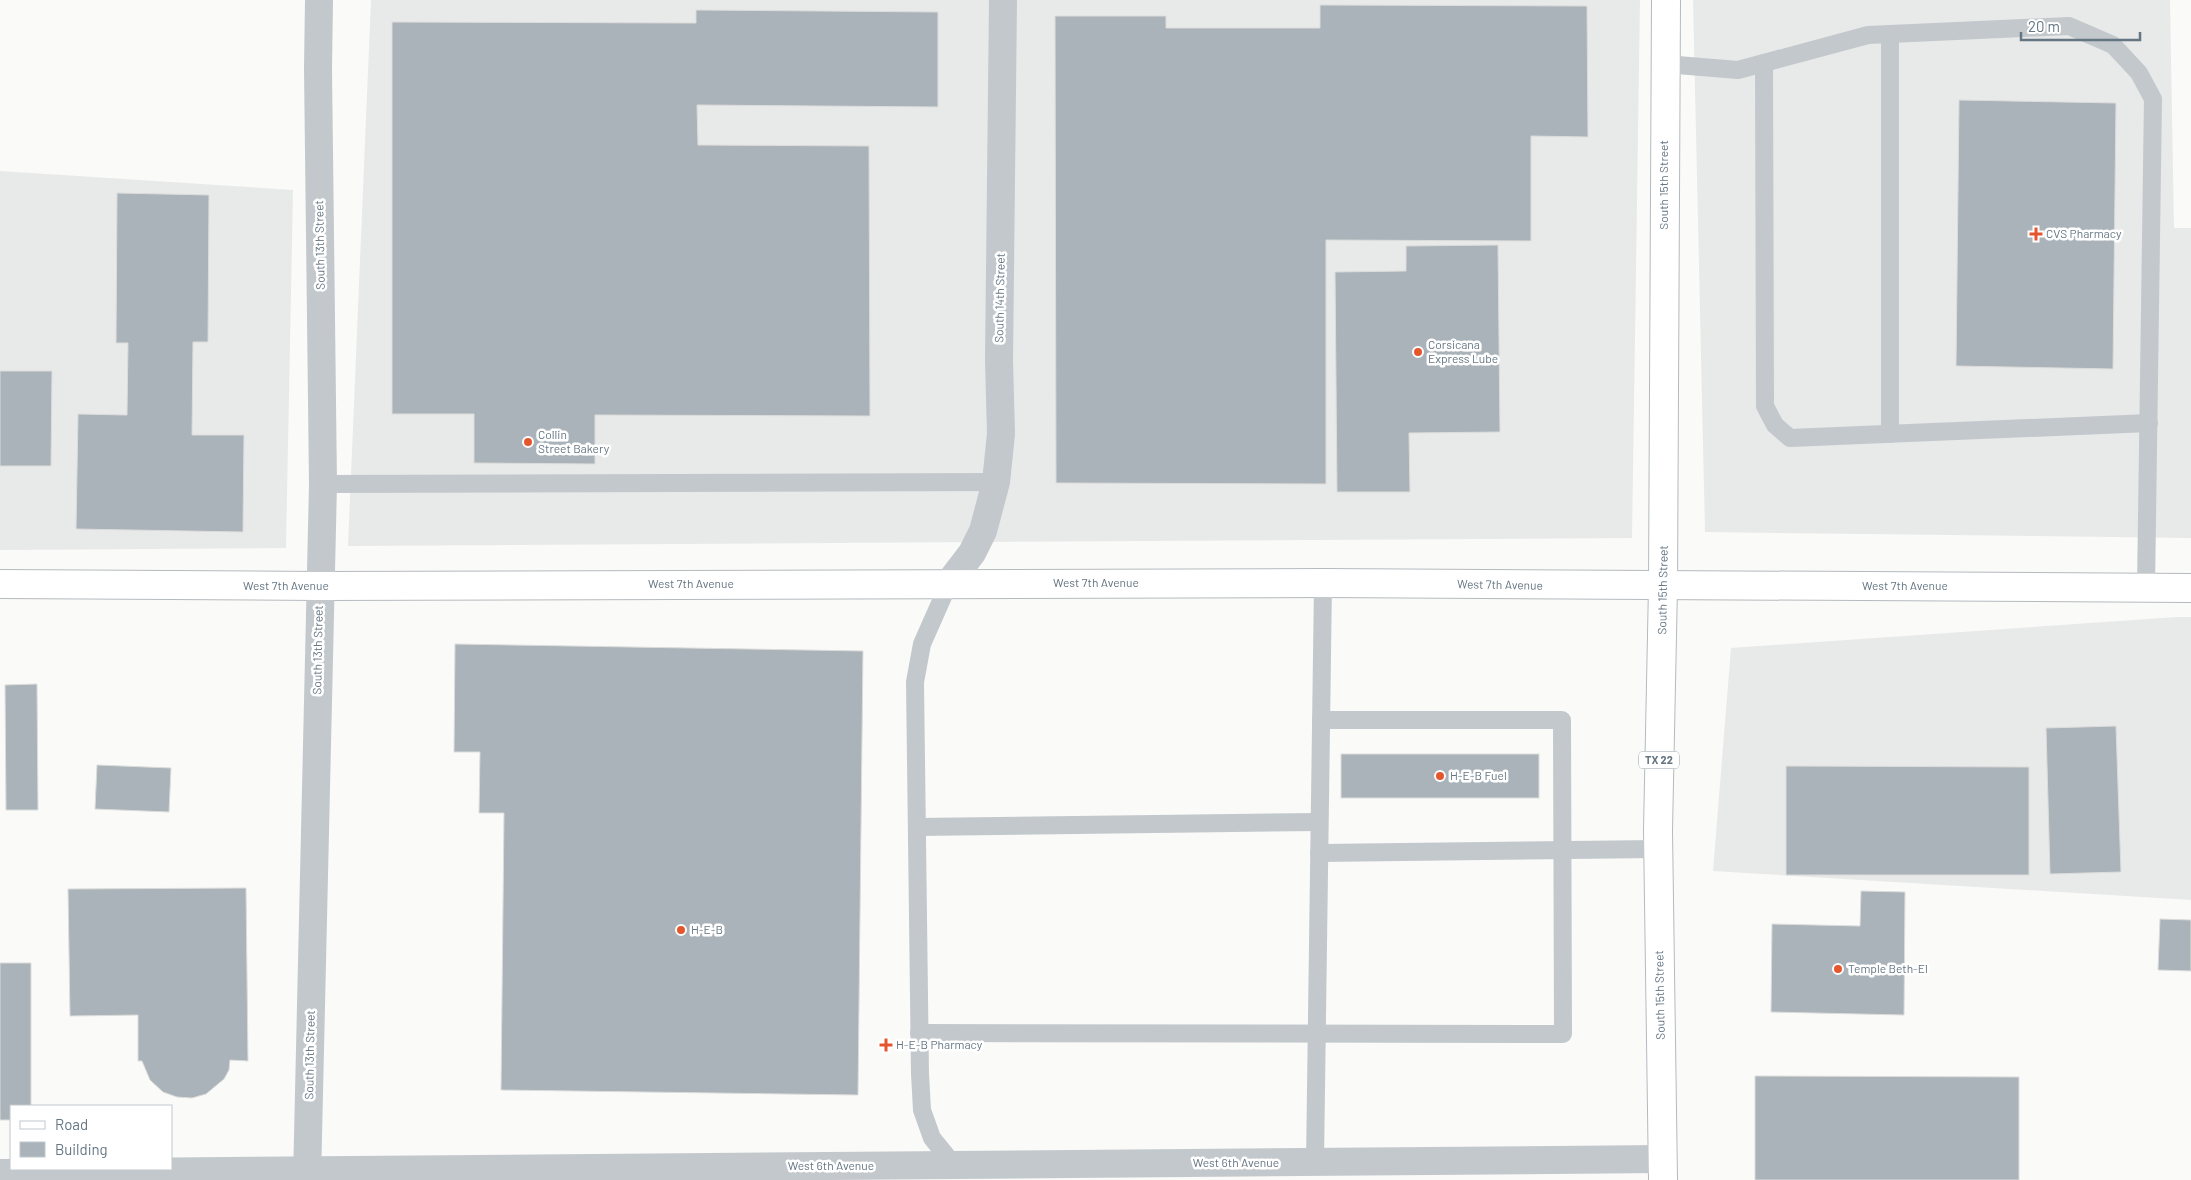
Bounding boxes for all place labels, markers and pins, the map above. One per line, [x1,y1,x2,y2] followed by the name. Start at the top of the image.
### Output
[2046,226,2122,240] place label: CVS Pharmacy
[2030,228,2042,240] marker: CVS Pharmacy
[1428,337,1498,365] place label: Corsicana Express Lube
[1412,346,1424,358] marker: Corsicana Express Lube
[538,427,610,455] place label: Collin Street Bakery
[522,436,534,448] marker: Collin Street Bakery
[1450,768,1507,782] place label: H-E-B Fuel
[1434,770,1446,782] marker: H-E-B Fuel
[691,922,723,936] place label: H-E-B
[675,924,687,936] marker: H-E-B
[1848,961,1928,975] place label: Temple Beth-El
[1832,963,1844,975] marker: Temple Beth-El
[896,1037,983,1051] place label: H-E-B Pharmacy
[880,1039,892,1051] marker: H-E-B Pharmacy

